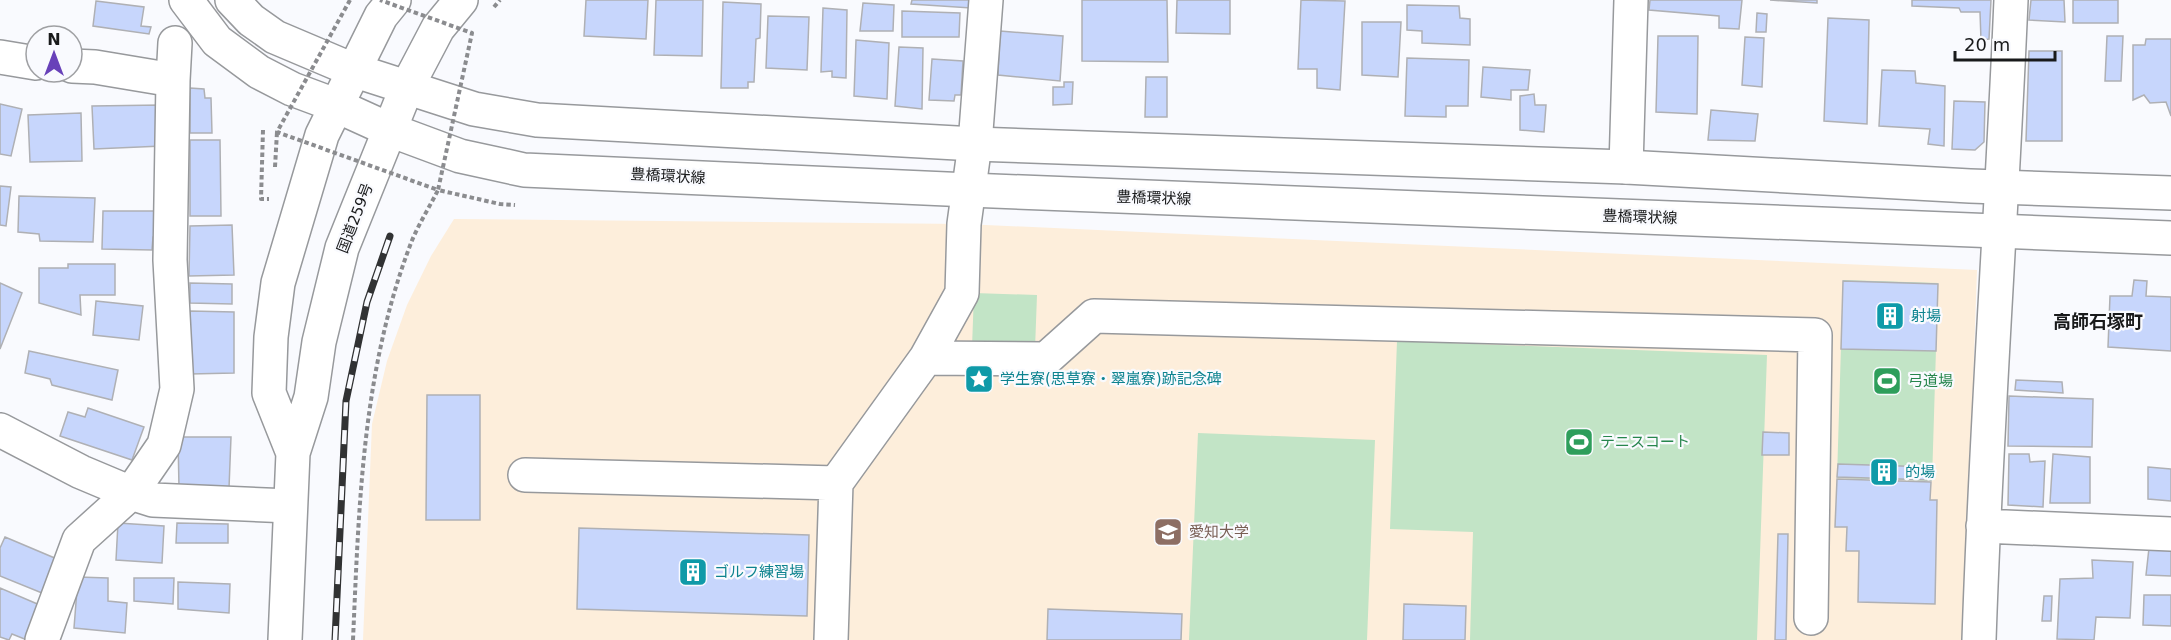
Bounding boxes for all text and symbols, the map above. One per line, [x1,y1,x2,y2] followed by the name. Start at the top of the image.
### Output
[24,24,84,84] north arrow
[1955,24,2056,62] scale bar
[47,30,61,49] text: N
[1964,34,2010,55] text: 20 m
[630,165,706,187] street label: 豊橋環状線
[333,180,377,256] street label: 国道259号
[1116,188,1192,208] street label: 豊橋環状線
[1602,207,1678,227] street label: 豊橋環状線
[1874,300,1906,332] building icon: 射場
[1911,307,1941,325] place label: 射場
[2053,311,2143,332] district label: 高師石塚町
[963,363,995,395] place icon: 学生寮(思草寮・翠嵐寮)跡記念碑
[1871,365,1903,397] sports icon: 弓道場
[1000,370,1222,388] place label: 学生寮(思草寮・翠嵐寮)跡記念碑
[1908,372,1953,390] place label: 弓道場
[1563,426,1595,458] sports icon: テニスコート
[1600,433,1690,451] place label: テニスコート
[1868,456,1900,488] building icon: 的場
[1905,463,1935,481] place label: 的場
[1152,516,1184,548] school or university icon: 愛知大学
[1189,523,1249,541] place label: 愛知大学
[677,556,709,588] building icon: ゴルフ練習場
[714,563,804,581] place label: ゴルフ練習場

